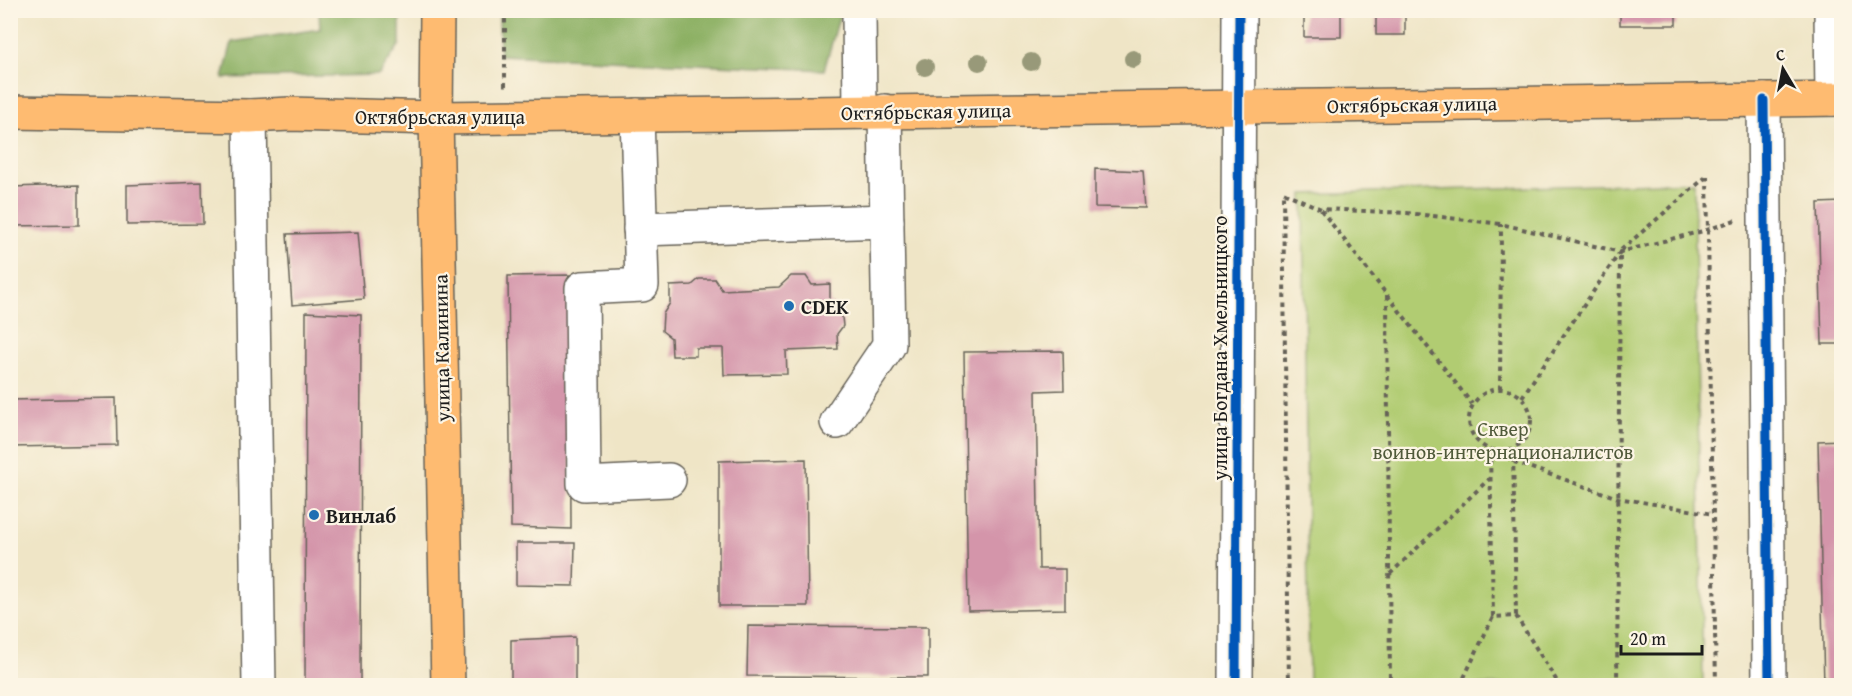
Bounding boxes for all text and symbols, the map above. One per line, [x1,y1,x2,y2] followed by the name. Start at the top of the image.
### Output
[1753,39,1813,99] north arrow
[1774,42,1787,67] text: С
[1327,88,1498,120] street label: Октябрьская улица
[841,95,1012,127] street label: Октябрьская улица
[355,102,526,131] street label: Октябрьская улица
[1205,215,1234,482] street label: улица Богдана Хмельницкого
[425,273,457,423] street label: улица Калинина
[801,292,849,321] place label: CDEK
[782,299,796,313] marker: CDEK
[1373,414,1633,466] park label: Сквер воинов-интернационалистов
[326,501,396,530] place label: Винлаб
[307,508,321,522] marker: Винлаб
[1621,618,1702,656] scale bar
[1630,625,1666,652] text: 20 m

